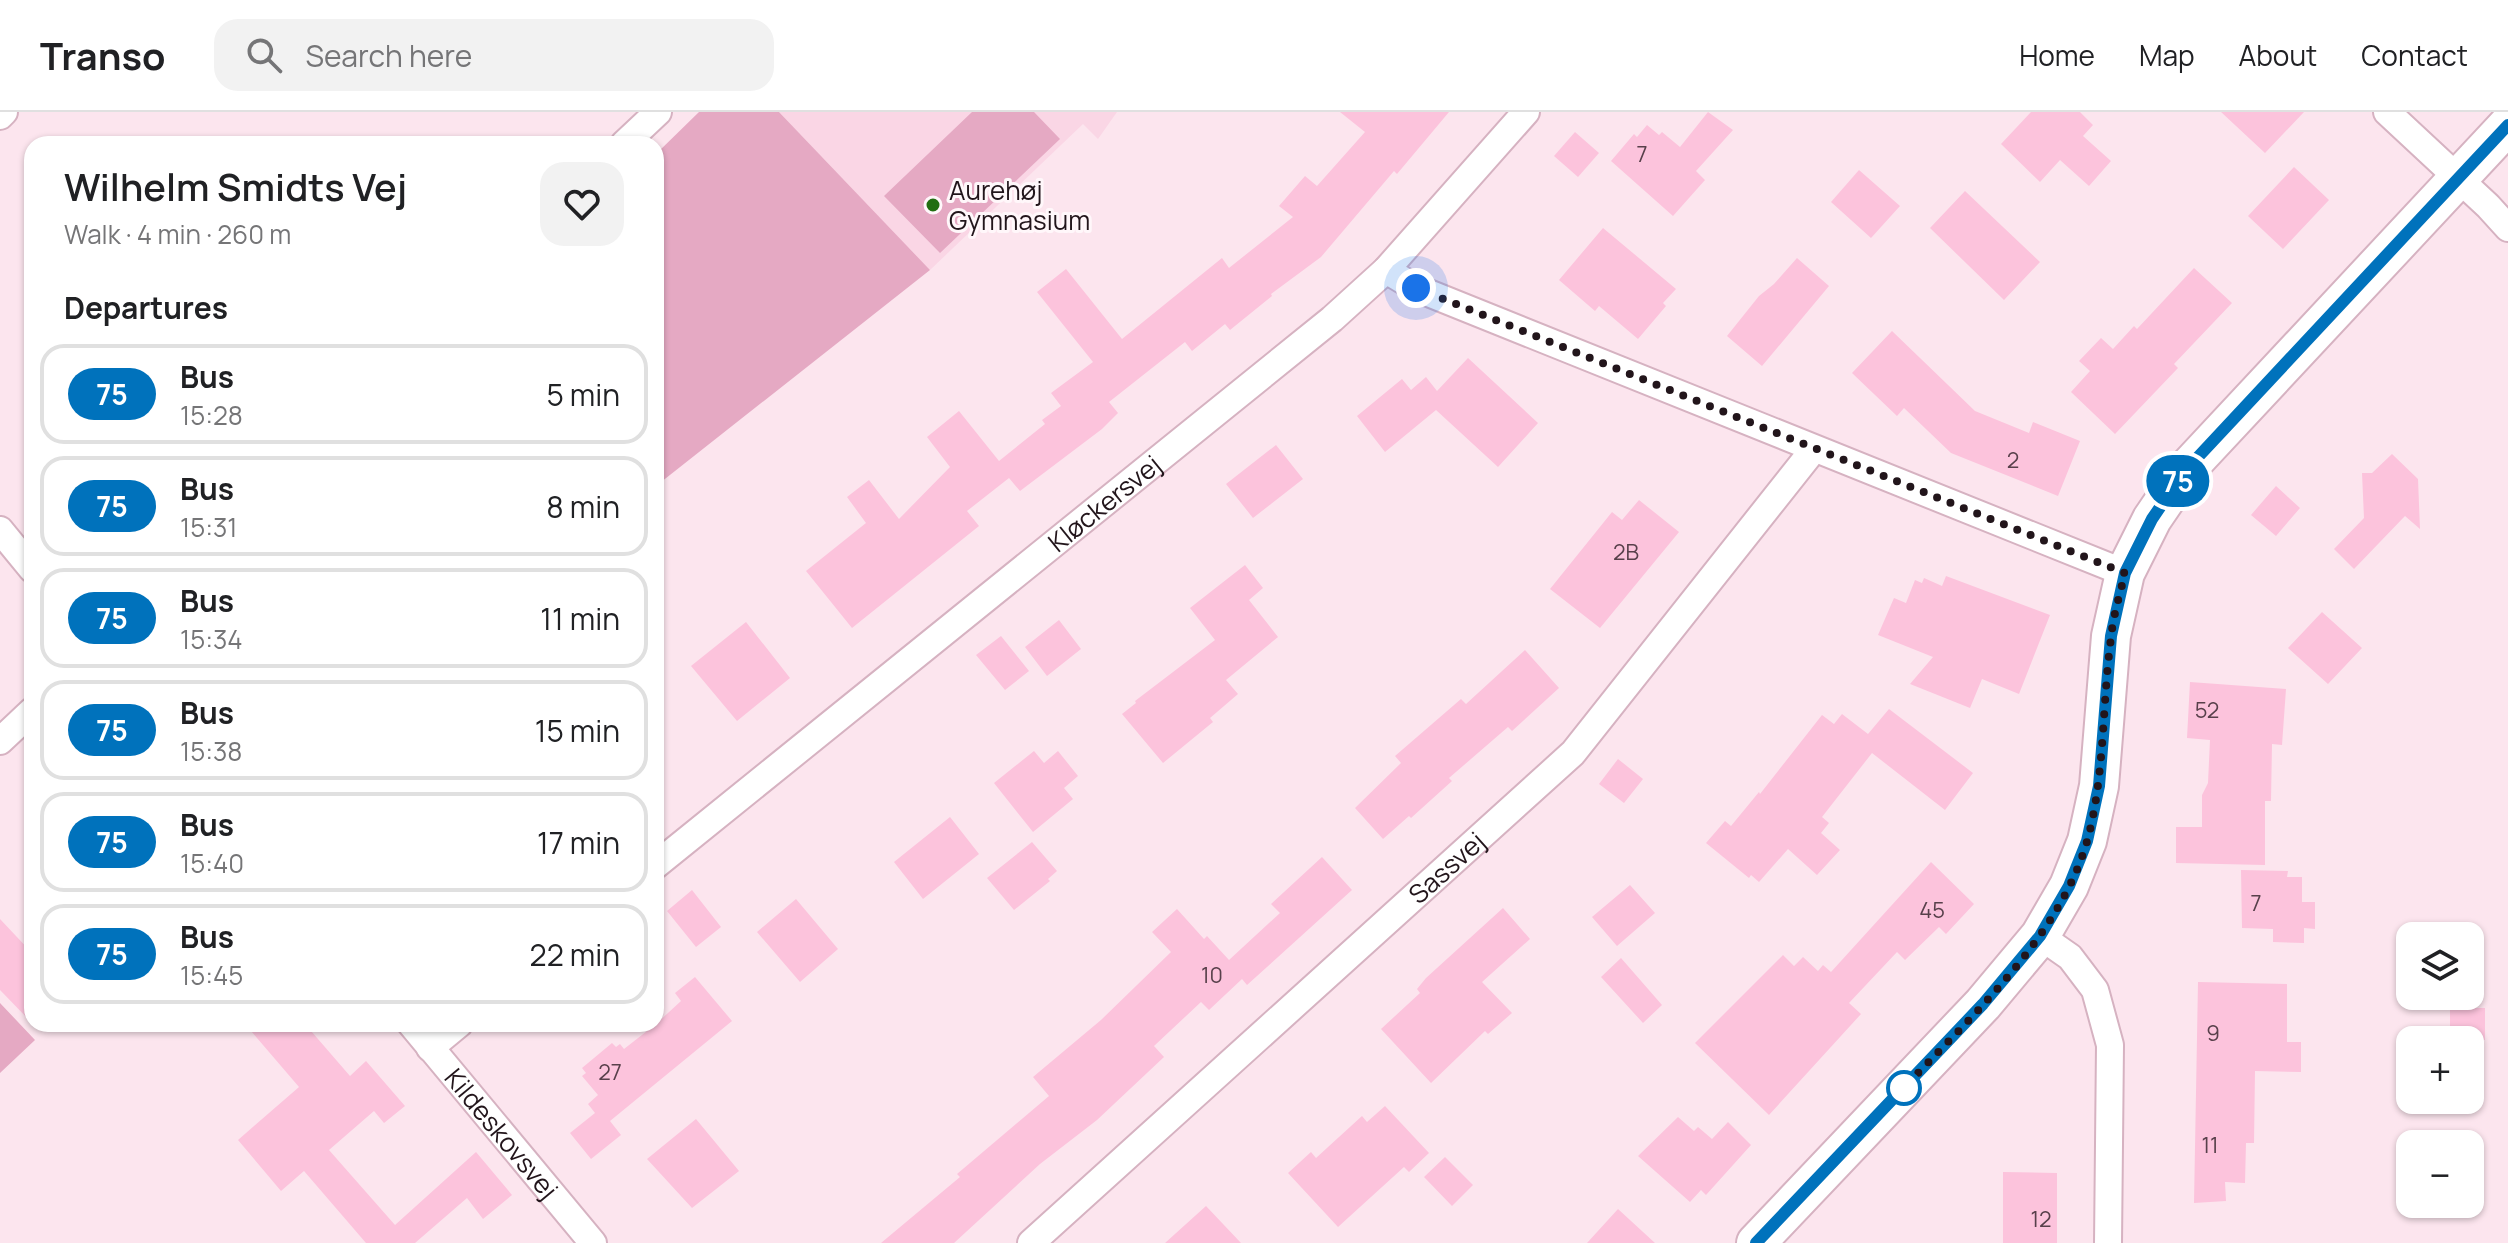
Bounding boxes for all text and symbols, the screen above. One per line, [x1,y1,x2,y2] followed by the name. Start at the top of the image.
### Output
[214,19,774,91] search box
[40,29,166,81] text: Transo
[242,33,286,77] icon: search
[306,35,472,76] text: Search here
[2019,36,2095,74] text: Home
[2139,36,2195,74] text: Map
[2239,36,2317,74] text: About
[2361,36,2468,74] text: Contact
[1636,139,1648,169] house number: 7
[64,160,407,212] text: Wilhelm Smidts Vej
[540,162,624,246] button: heart
[949,172,1090,238] place label: Aurehøj Gymnasium
[924,196,942,214] marker: Aurehøj Gymnasium
[64,216,291,252] text: Walk · 4 min · 260 m
[1396,268,1436,308] your location
[64,287,228,328] text: Departures
[180,356,234,397] text: Bus
[546,374,620,415] text: 5 min
[96,375,128,413] text: 75
[180,397,243,433] text: 15:28
[2007,445,2019,475] house number: 2
[1040,446,1168,560] street label: Kløckersvej
[2142,455,2214,507] line badge: 75
[2162,462,2194,500] text: 75
[180,468,234,509] text: Bus
[546,486,620,527] text: 8 min
[96,487,128,525] text: 75
[180,509,237,545] text: 15:31
[1613,537,1639,567] house number: 2B
[180,580,234,621] text: Bus
[540,598,620,639] text: 11 min
[96,599,128,637] text: 75
[180,621,243,657] text: 15:34
[180,692,234,733] text: Bus
[2195,695,2219,725] house number: 52
[535,710,620,751] text: 15 min
[96,711,128,749] text: 75
[180,733,242,769] text: 15:38
[180,804,234,845] text: Bus
[537,822,620,863] text: 17 min
[96,823,128,861] text: 75
[1400,823,1492,912] street label: Sassvej
[180,845,244,881] text: 15:40
[2250,888,2262,918] house number: 7
[1919,895,1945,925] house number: 45
[180,916,234,957] text: Bus
[2396,922,2484,1218] map controls
[2396,922,2484,1010] button: layers
[530,934,620,975] text: 22 min
[96,935,128,973] text: 75
[180,957,243,993] text: 15:45
[1201,960,1223,990] house number: 10
[2206,1018,2220,1048] house number: 9
[2396,1026,2484,1114] button: +
[598,1057,622,1087] house number: 27
[437,1060,567,1206] street label: Kildeskovsvej
[1887,1071,1921,1105] unlabelled marker
[2201,1130,2219,1160] house number: 11
[2396,1130,2484,1218] button: −
[2030,1204,2052,1234] house number: 12

